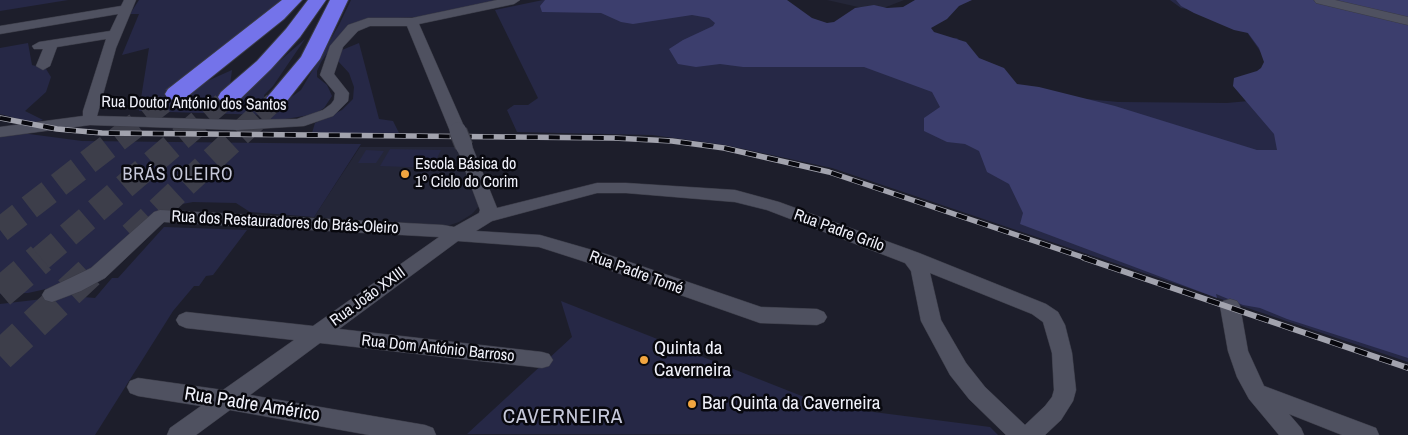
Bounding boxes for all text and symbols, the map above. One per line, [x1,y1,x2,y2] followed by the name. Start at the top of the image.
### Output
[101,93,287,115] street label: Rua Doutor António dos Santos
[415,155,518,193] place label: Escola Básica do 1º Ciclo do Corim
[121,164,235,186] district label: BRÁS OLEIRO
[399,168,411,180] marker: Escola Básica do 1º Ciclo do Corim
[791,206,887,256] street label: Rua Padre Grilo
[171,207,399,239] street label: Rua dos Restauradores do Brás-Oleiro
[586,247,686,299] street label: Rua Padre Tomé
[327,263,409,331] street label: Rua João XXIII
[360,331,516,367] street label: Rua Dom António Barroso
[654,338,731,382] place label: Quinta da Caverneira
[638,354,650,366] marker: Quinta da Caverneira
[183,383,321,427] street label: Rua Padre Américo
[702,393,880,415] place label: Bar Quinta da Caverneira
[686,398,698,410] marker: Bar Quinta da Caverneira
[501,404,625,430] district label: CAVERNEIRA

